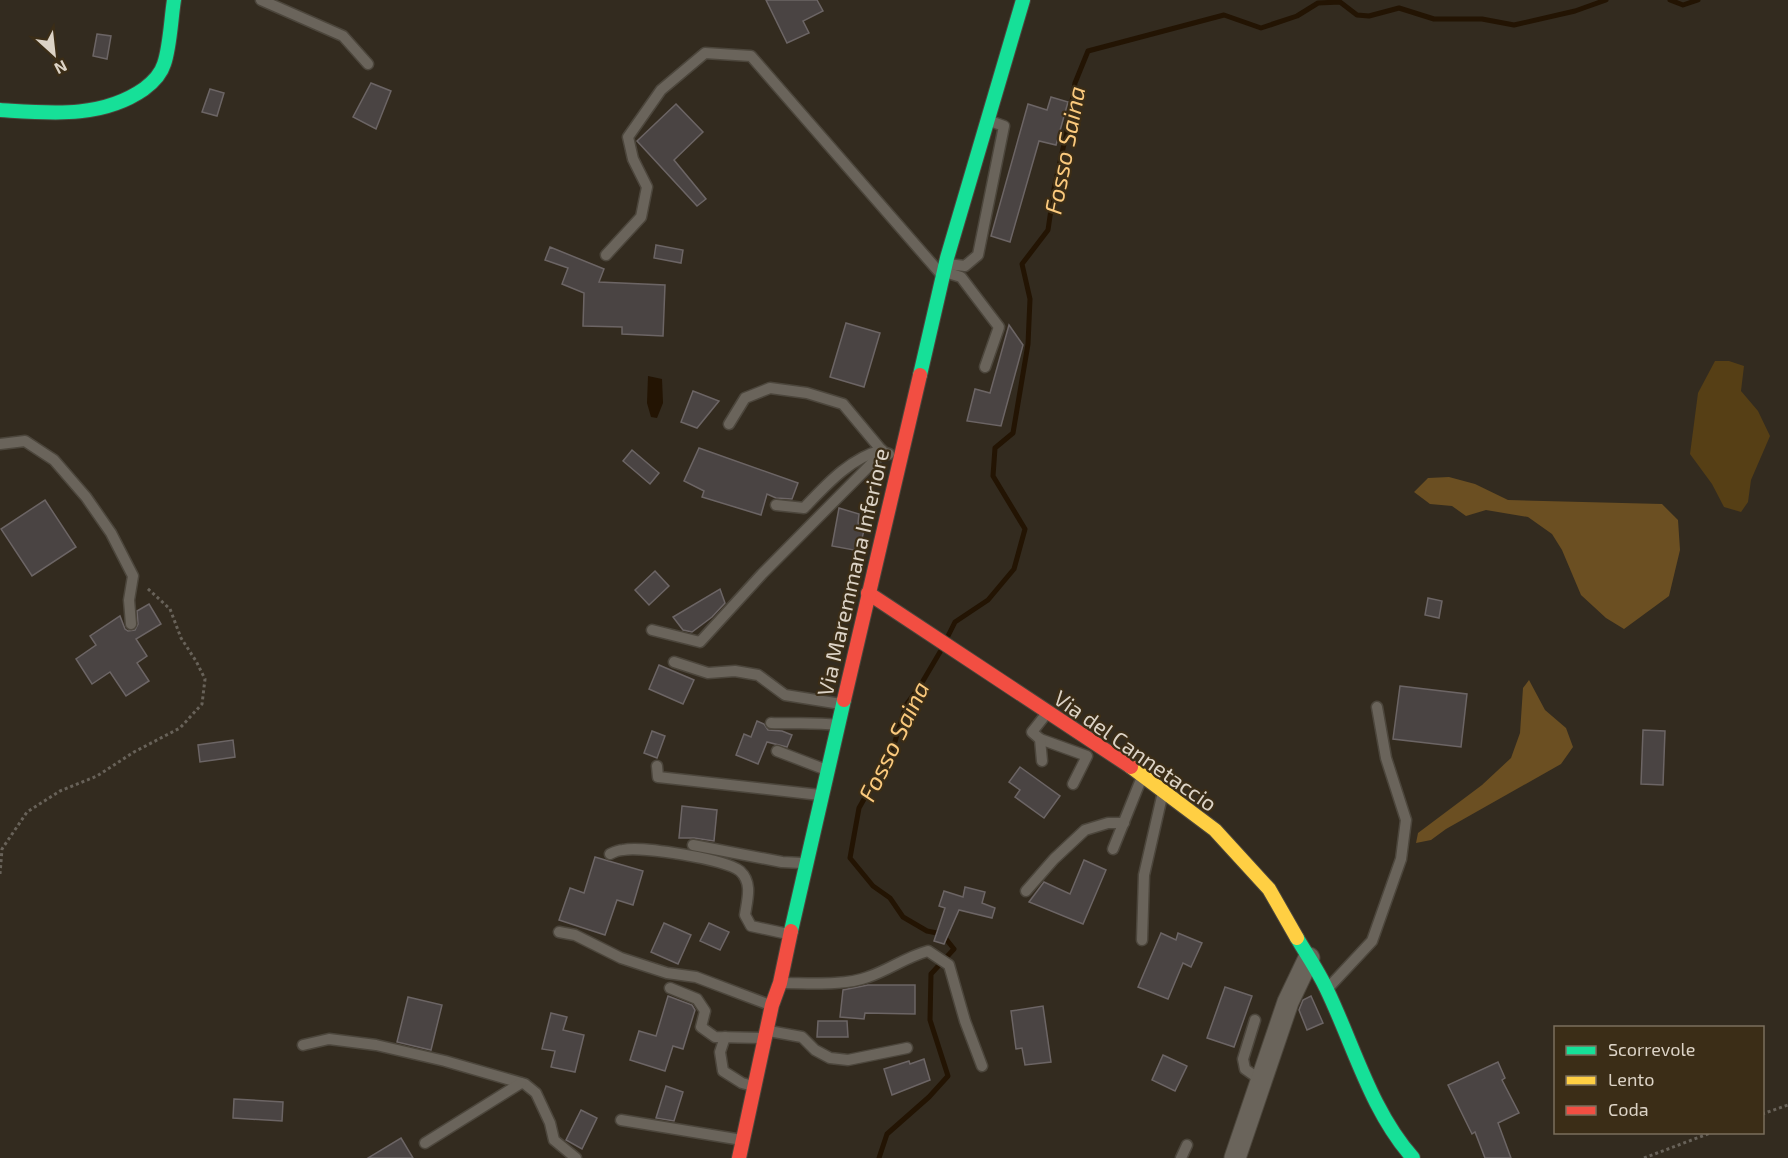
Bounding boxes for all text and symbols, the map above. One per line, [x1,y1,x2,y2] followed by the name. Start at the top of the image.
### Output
[24,24,84,84] north arrow
[52,57,71,79] text: N
[1037,83,1091,217] water label: Fosso Saina
[811,446,893,698] street label: Via Maremmana Inferiore
[851,676,935,806] water label: Fosso Saina
[1050,684,1222,816] street label: Via del Cannetaccio
[1554,1026,1764,1134] legend
[1608,1038,1695,1060] text: Scorrevole
[1608,1068,1654,1090] text: Lento
[1608,1098,1649,1120] text: Coda

